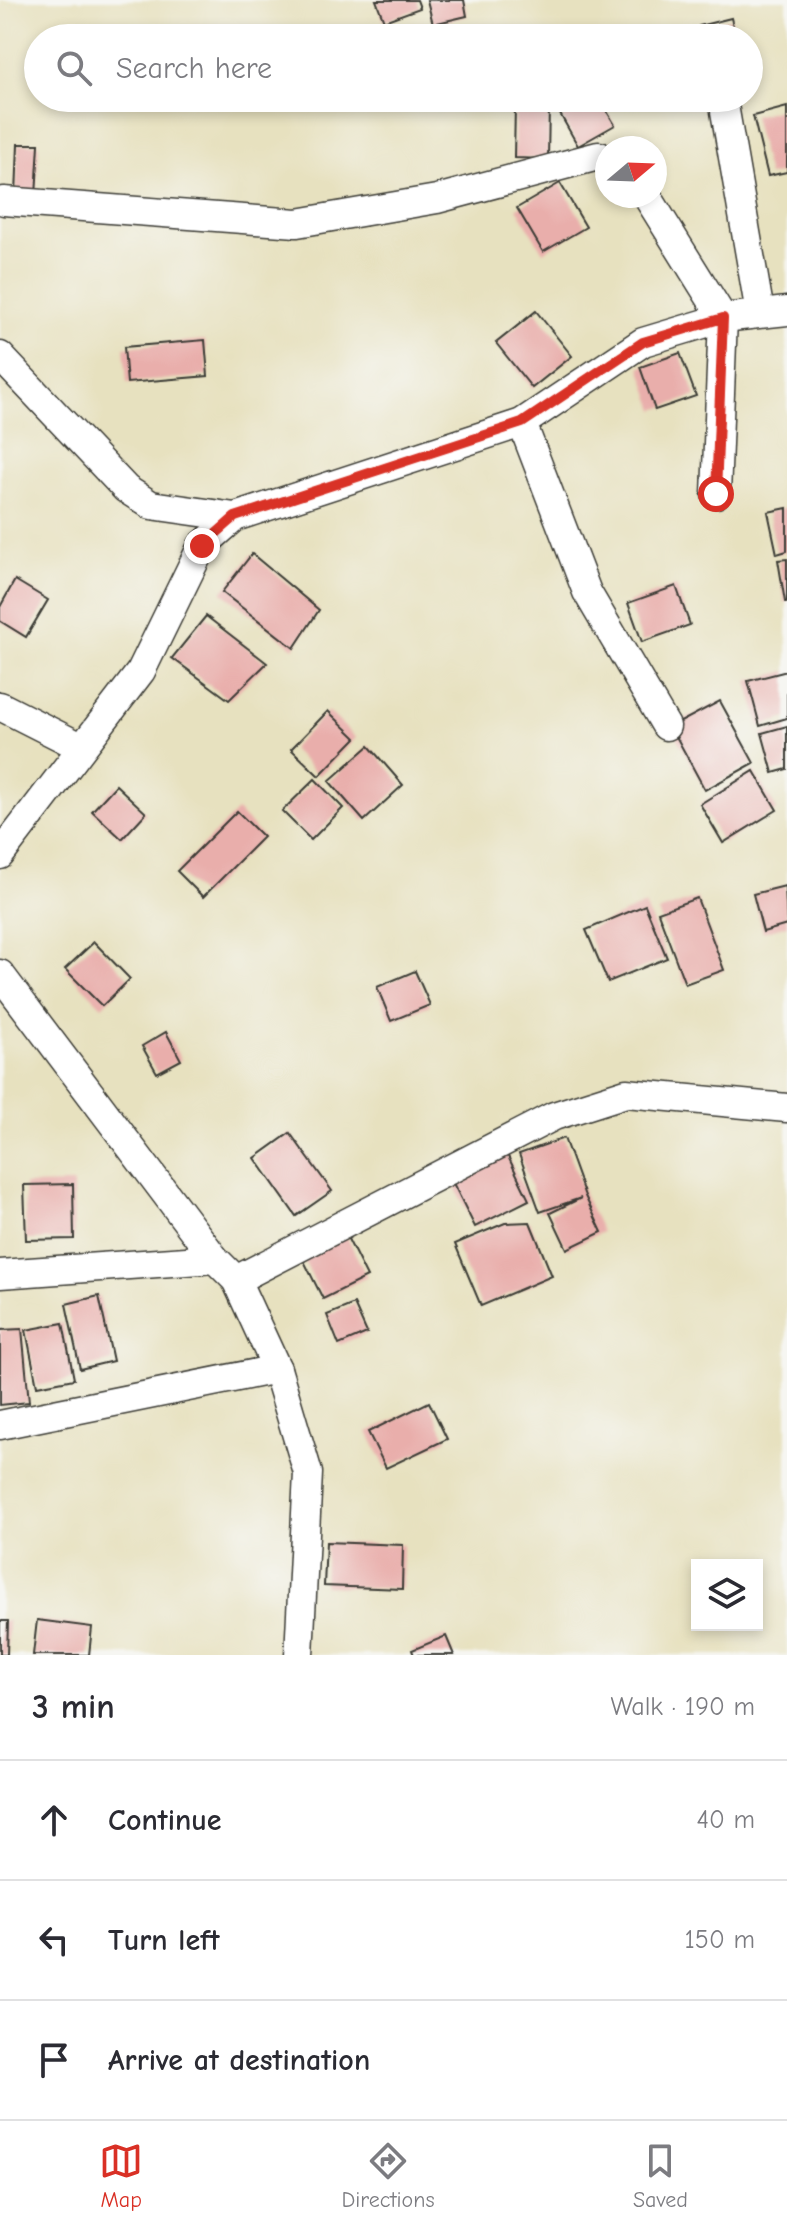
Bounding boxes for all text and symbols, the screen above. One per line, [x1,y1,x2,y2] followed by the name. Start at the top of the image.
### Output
[24,24,763,112] search box
[52,46,96,90] icon: search
[116,51,272,86] text: Search here
[595,136,667,208] north arrow
[698,476,734,512] route start
[184,528,220,564] route end
[691,1559,763,1631] map controls
[691,1559,763,1631] button: layers
[32,1687,115,1727] text: 3 min
[610,1692,755,1722] text: Walk · 190 m
[32,1798,76,1842] icon: ahead
[108,1803,222,1838] text: Continue
[696,1805,755,1835] text: 40 m
[32,1918,76,1962] icon: left
[108,1923,220,1958] text: Turn left
[685,1925,755,1955] text: 150 m
[32,2038,76,2082] icon: arrive
[108,2043,370,2078] text: Arrive at destination
[99,2139,143,2213] tab: Map
[342,2139,435,2213] tab: Directions
[633,2139,688,2213] tab: Saved

